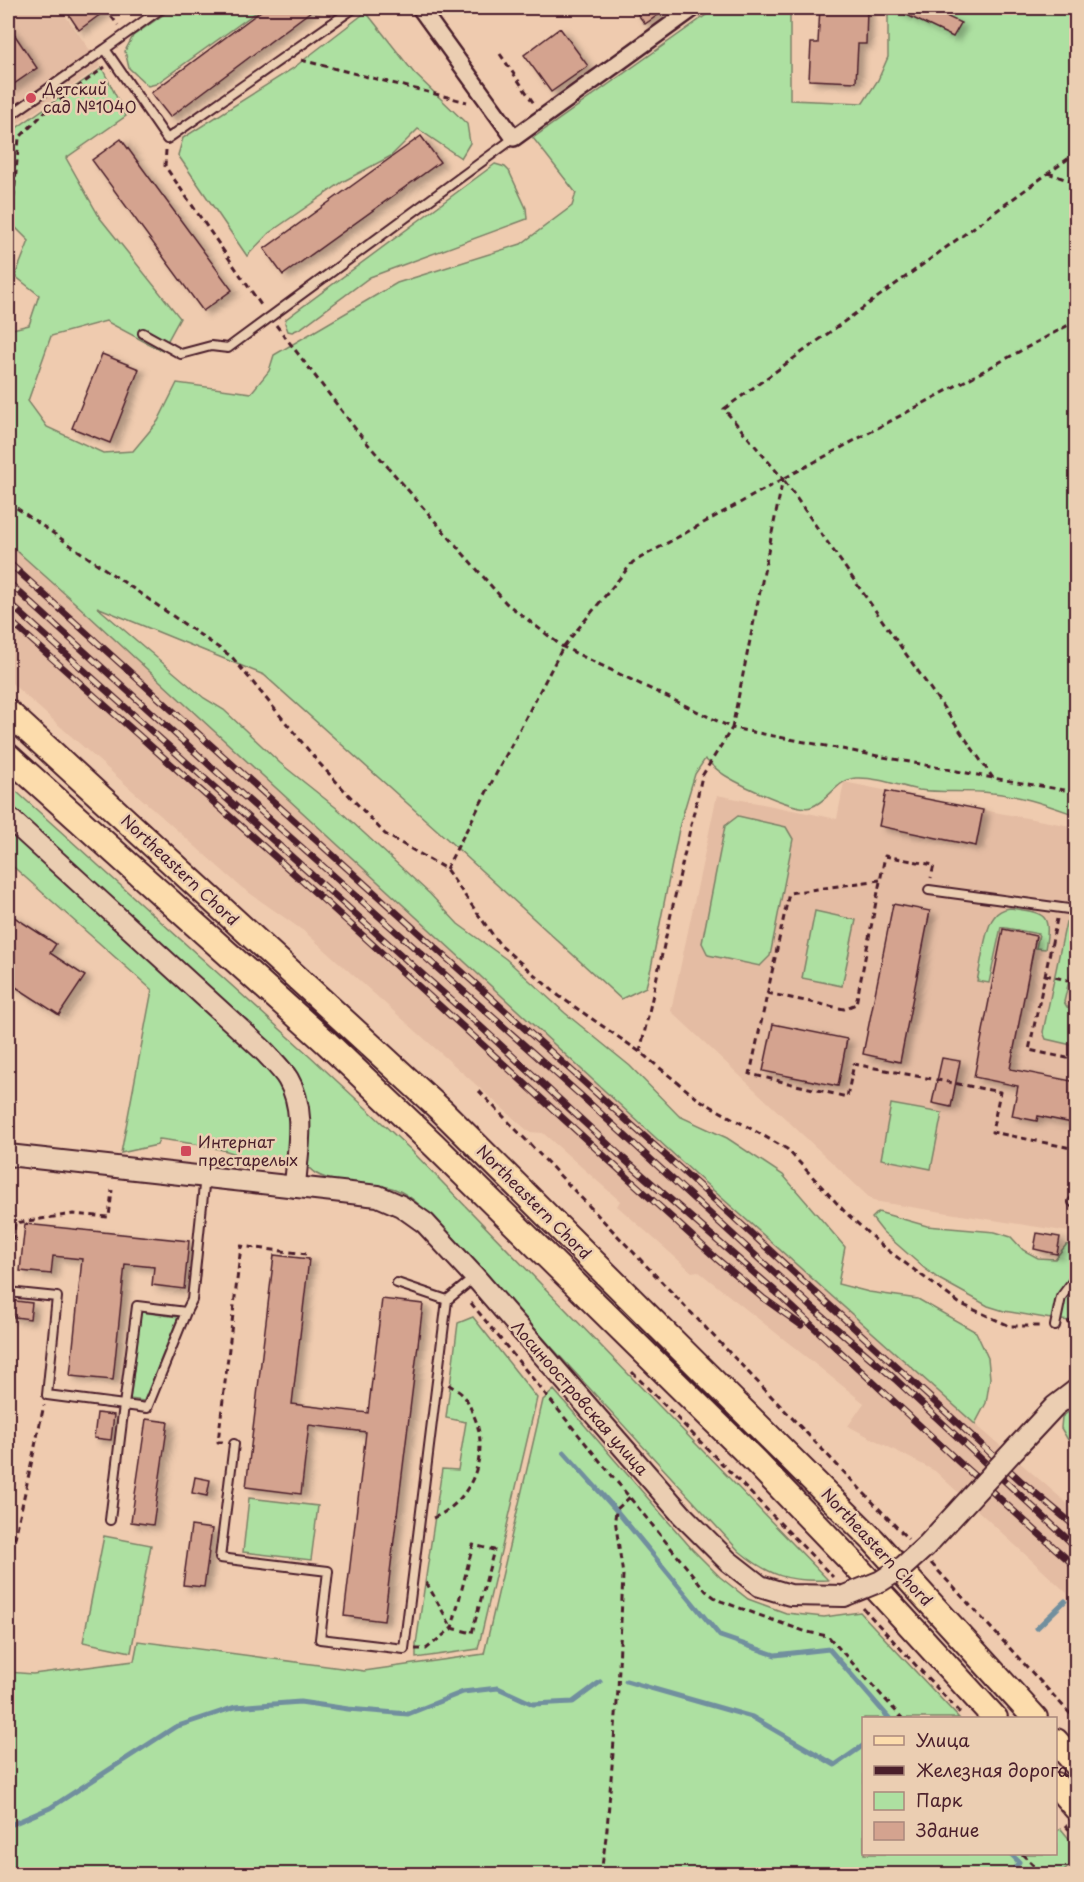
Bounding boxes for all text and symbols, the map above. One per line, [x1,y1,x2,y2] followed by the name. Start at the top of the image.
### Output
[42,76,136,118] place label: Детский сад №1040
[24,91,38,105] marker: Детский сад №1040
[116,808,245,930] street label: Northeastern Chord
[198,1129,298,1171] place label: Интернат престарелых
[472,1138,598,1264] street label: Northeastern Chord
[179,1144,193,1158] marker: Интернат престарелых
[507,1315,655,1480] street label: Лосиноостровская улица
[817,1482,939,1611] street label: Northeastern Chord
[862,1717,1057,1855] legend
[916,1726,970,1753] text: Улица
[916,1756,1070,1783] text: Железная дорога
[916,1786,963,1813] text: Парк
[916,1816,979,1843] text: Здание

